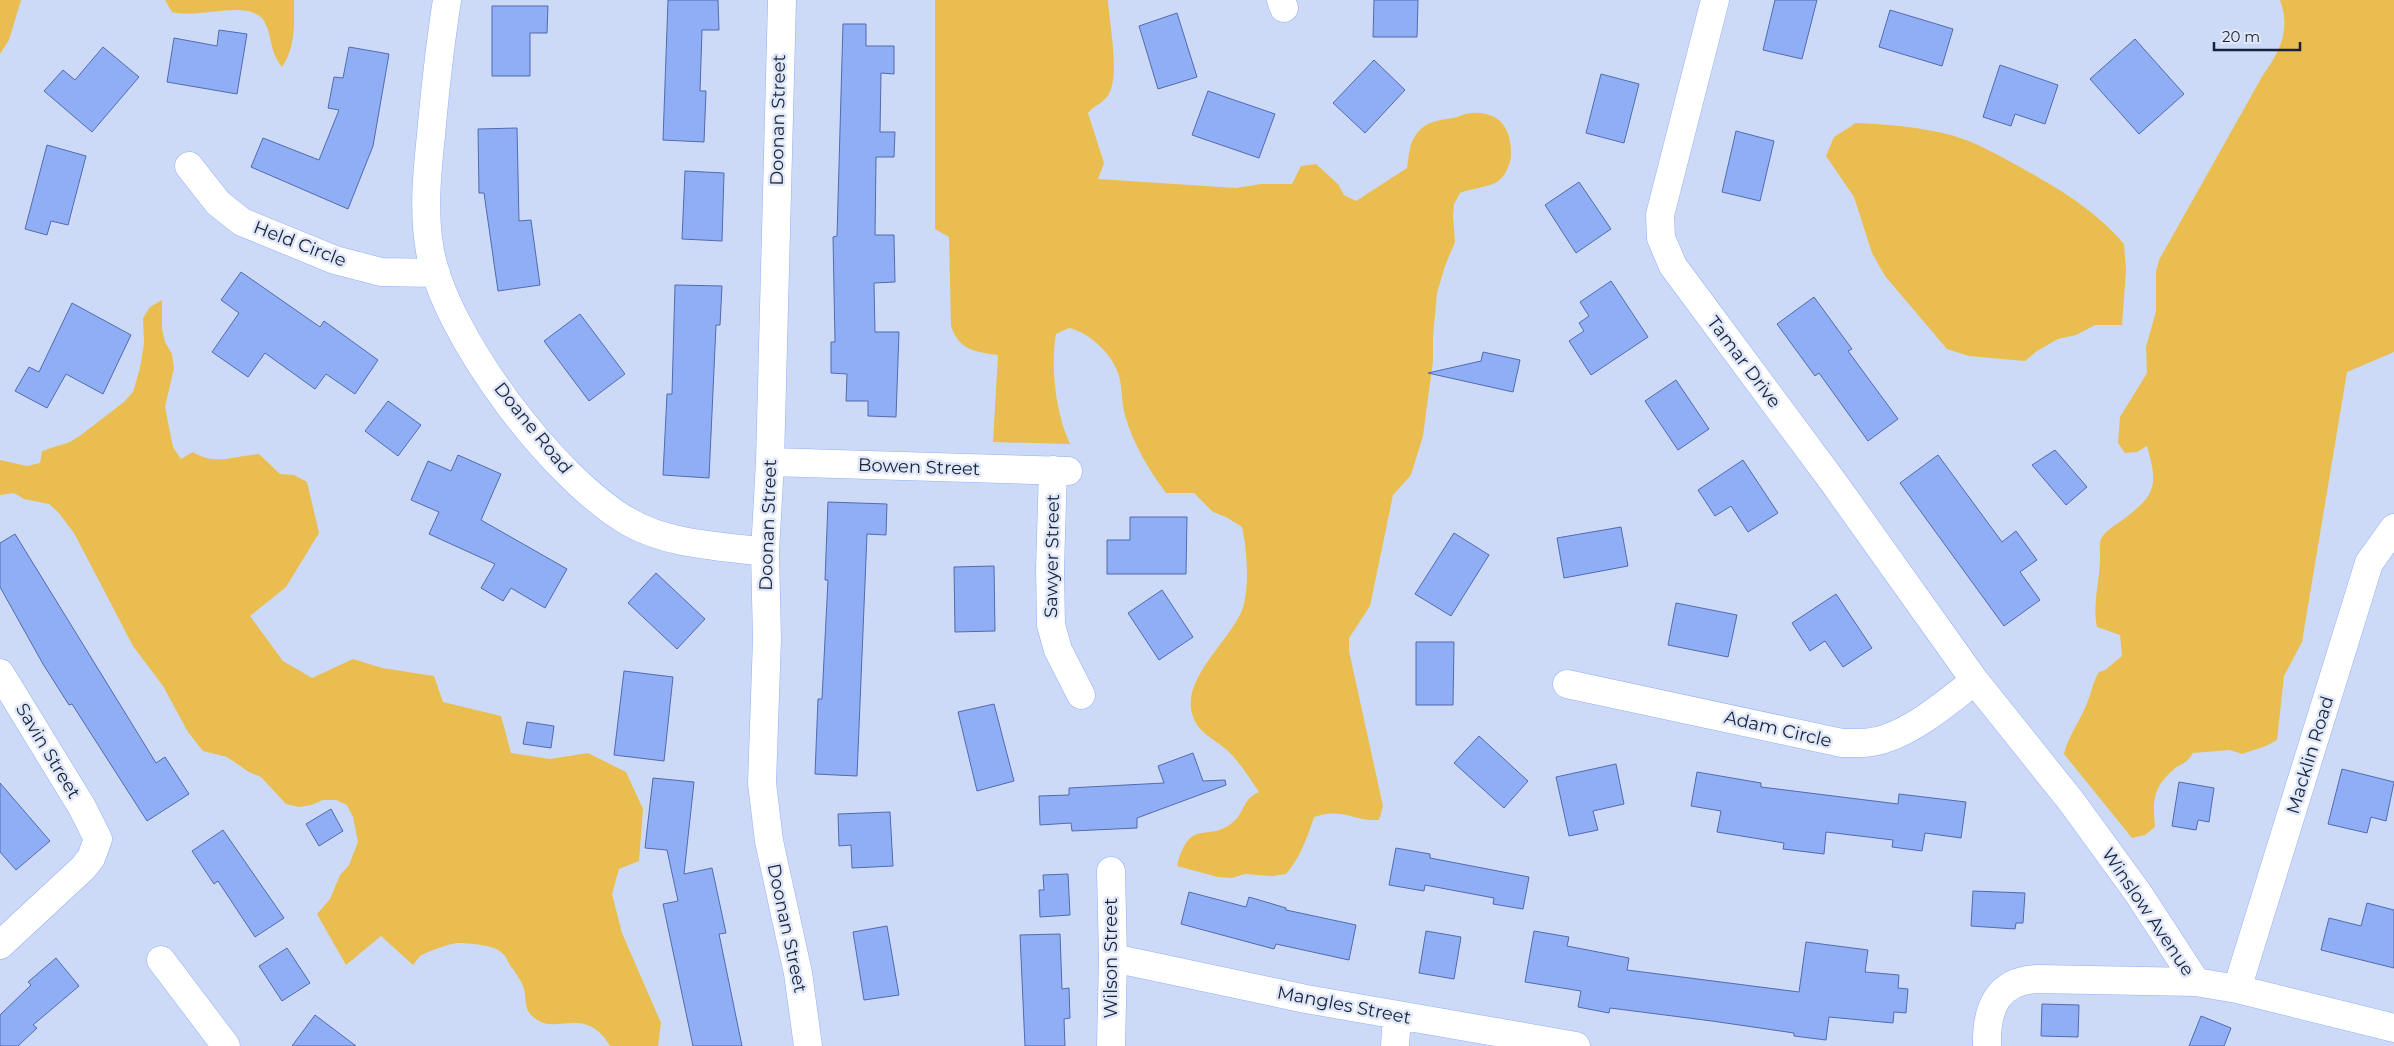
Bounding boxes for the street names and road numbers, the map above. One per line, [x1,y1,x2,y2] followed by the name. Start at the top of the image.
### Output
[766,54,790,186] street label: Doonan Street
[251,216,350,272] street label: Held Circle
[1702,312,1786,412] street label: Tamar Drive
[489,378,577,478] street label: Doane Road
[857,454,981,480] street label: Bowen Street
[755,459,781,591] street label: Doonan Street
[1040,494,1064,618] street label: Sawyer Street
[2282,693,2338,817] street label: Macklin Road
[11,699,85,803] street label: Savin Street
[1722,706,1834,752] street label: Adam Circle
[2097,844,2199,980] street label: Winslow Avenue
[763,861,811,995] street label: Doonan Street
[1100,898,1122,1018] street label: Wilson Street
[1275,981,1413,1029] street label: Mangles Street

